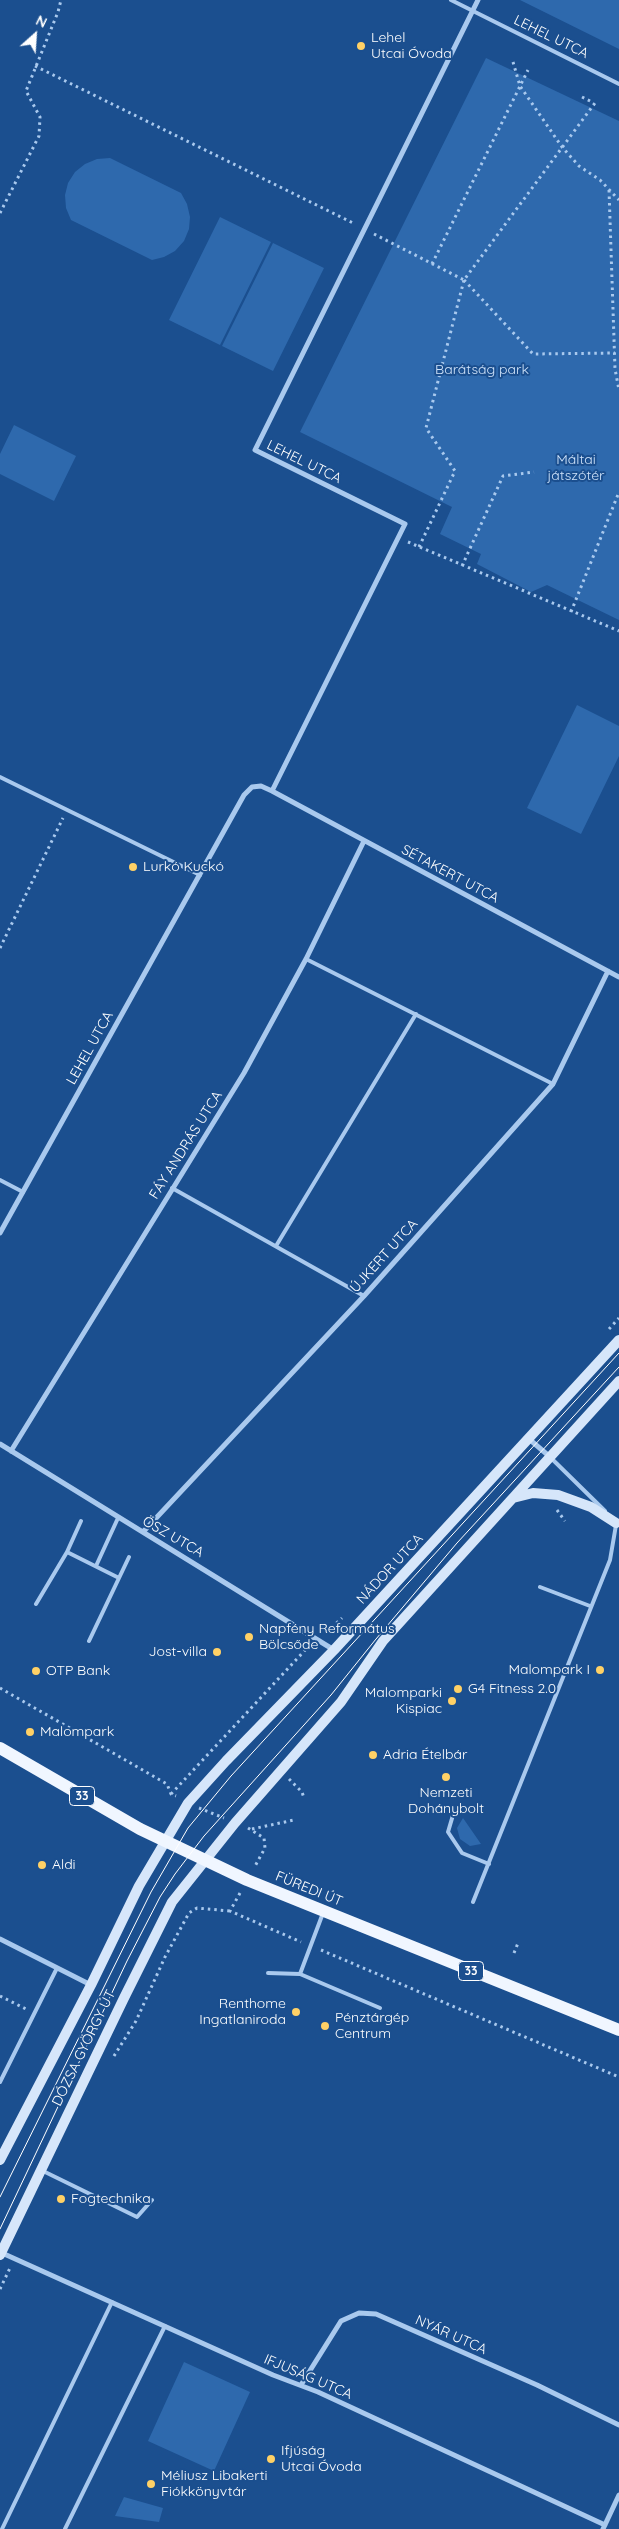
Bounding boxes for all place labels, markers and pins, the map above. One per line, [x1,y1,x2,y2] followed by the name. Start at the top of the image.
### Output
[371,30,452,62] place label: Lehel Utcai Óvoda
[355,40,367,52] marker: Lehel Utcai Óvoda
[143,859,224,875] place label: Lurkó Kuckó
[127,861,139,873] marker: Lurkó Kuckó
[259,1621,394,1654] place label: Napfény Református Bölcsőde
[243,1631,255,1643] marker: Napfény Református Bölcsőde
[148,1644,207,1660] place label: Jost-villa
[211,1646,223,1658] marker: Jost-villa
[508,1662,590,1678] place label: Malompark I
[46,1663,110,1679] place label: OTP Bank
[594,1664,606,1676] marker: Malompark I
[30,1665,42,1677] marker: OTP Bank
[468,1681,556,1697] place label: G4 Fitness 2.0
[452,1683,464,1695] marker: G4 Fitness 2.0
[365,1685,442,1718] place label: Malomparki Kispiac
[446,1695,458,1707] marker: Malomparki Kispiac
[40,1724,114,1740] place label: Malompark
[24,1726,36,1738] marker: Malompark
[383,1747,467,1763] place label: Adria Ételbár
[367,1749,379,1761] marker: Adria Ételbár
[440,1771,452,1783] marker: Nemzeti Dohánybolt
[408,1785,484,1818] place label: Nemzeti Dohánybolt
[52,1857,76,1873] place label: Aldi
[36,1859,48,1871] marker: Aldi
[199,1996,286,2028] place label: Renthome Ingatlaniroda
[290,2006,302,2018] marker: Renthome Ingatlaniroda
[335,2010,409,2042] place label: Pénztárgép Centrum
[319,2020,331,2032] marker: Pénztárgép Centrum
[71,2191,151,2207] place label: Fogtechnika
[55,2193,67,2205] marker: Fogtechnika
[281,2443,362,2476] place label: Ifjúság Utcai Óvoda
[265,2453,277,2465] marker: Ifjúság Utcai Óvoda
[161,2468,267,2500] place label: Méliusz Libakerti Fiókkönyvtár
[145,2478,157,2490] marker: Méliusz Libakerti Fiókkönyvtár

